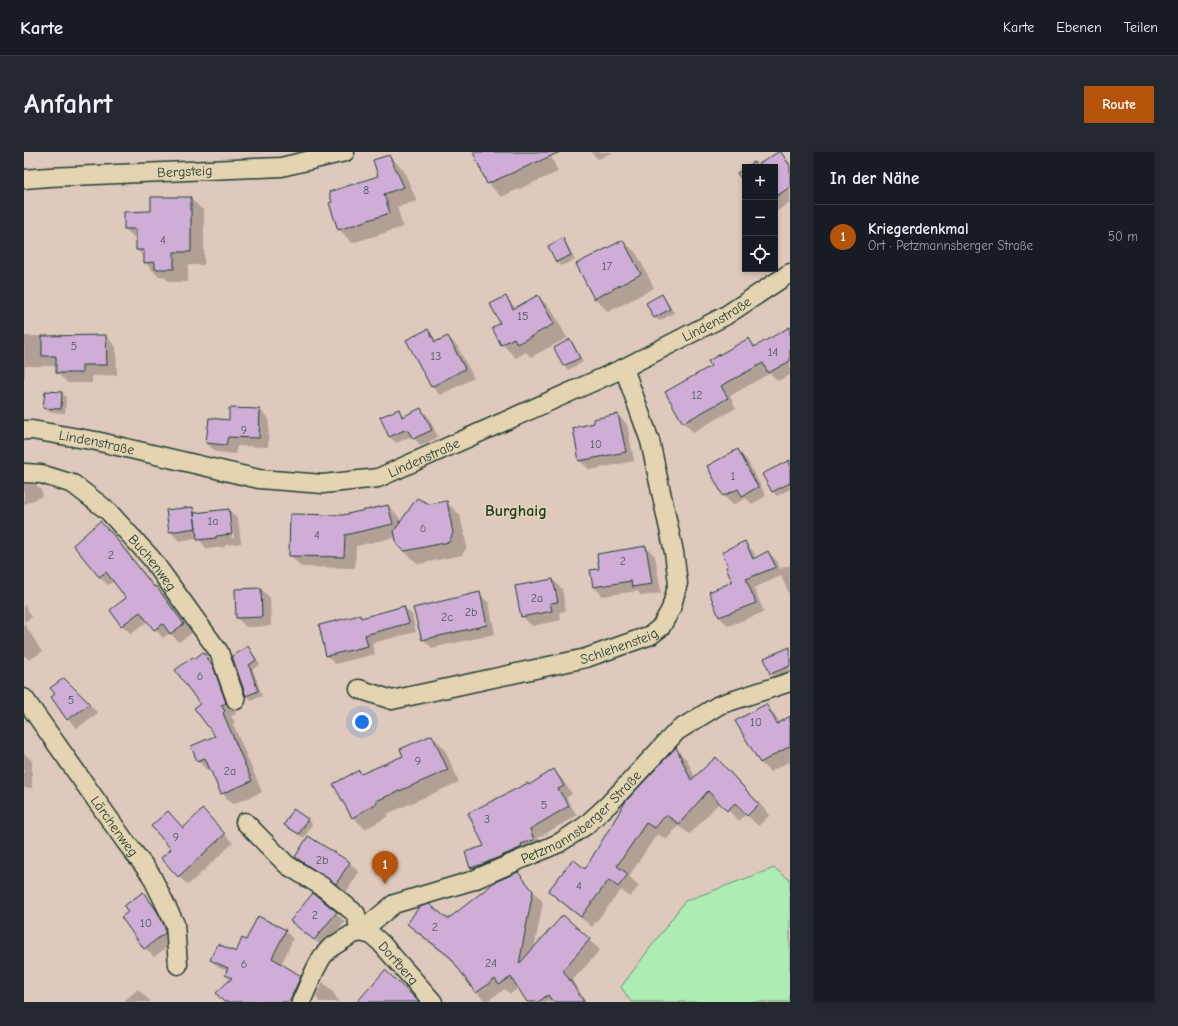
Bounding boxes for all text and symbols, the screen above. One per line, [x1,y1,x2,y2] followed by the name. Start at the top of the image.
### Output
[20,17,63,39] text: Karte
[1003,19,1034,36] text: Karte
[1056,19,1102,36] text: Ebenen
[1124,19,1158,36] text: Teilen
[1084,86,1154,123] button: Route
[24,88,113,120] text: Anfahrt
[157,162,213,181] street label: Bergsteig
[742,164,778,272] map controls
[742,164,778,200] button: +
[830,169,919,188] text: In der Nähe
[363,183,369,197] house number: 8
[742,200,778,236] button: −
[868,220,968,238] text: Kriegerdenkmal
[840,229,846,244] text: 1
[1108,229,1138,244] text: 50 m
[160,233,166,247] house number: 4
[742,236,778,272] button: locate
[868,238,1033,253] text: Ort · Petzmannsberger Straße
[602,259,613,273] house number: 17
[679,293,755,346] street label: Lindenstraße
[517,309,529,323] house number: 15
[71,339,77,353] house number: 5
[768,345,778,359] house number: 14
[431,349,441,363] house number: 13
[691,388,703,402] house number: 12
[241,423,247,437] house number: 9
[58,427,136,459] street label: Lindenstraße
[385,435,463,481] street label: Lindenstraße
[590,437,602,451] house number: 10
[731,469,736,483] house number: 1
[485,502,547,520] district label: Burghaig
[208,514,218,528] house number: 1a
[420,521,426,535] house number: 6
[314,528,320,542] house number: 4
[125,531,180,594] street label: Buchenweg
[108,548,114,562] house number: 2
[620,554,626,568] house number: 2
[531,591,543,605] house number: 2a
[465,605,477,619] house number: 2b
[441,610,453,624] house number: 2c
[578,625,662,668] street label: Schlehensteig
[197,669,203,683] house number: 6
[68,693,74,707] house number: 5
[352,712,372,732] your location
[750,715,762,729] house number: 10
[415,754,421,768] house number: 9
[224,764,236,778] house number: 2a
[518,767,645,867] street label: Petzmannsberger Straße
[87,793,142,860] street label: Lärchenweg
[541,798,547,812] house number: 5
[484,812,490,826] house number: 3
[173,830,179,844] house number: 9
[372,851,398,884] pin: 1
[316,853,328,867] house number: 2b
[576,879,582,893] house number: 4
[312,908,318,922] house number: 2
[140,916,152,930] house number: 10
[432,920,438,934] house number: 2
[374,938,422,989] street label: Dorfberg
[485,956,497,970] house number: 24
[241,957,247,971] house number: 6

